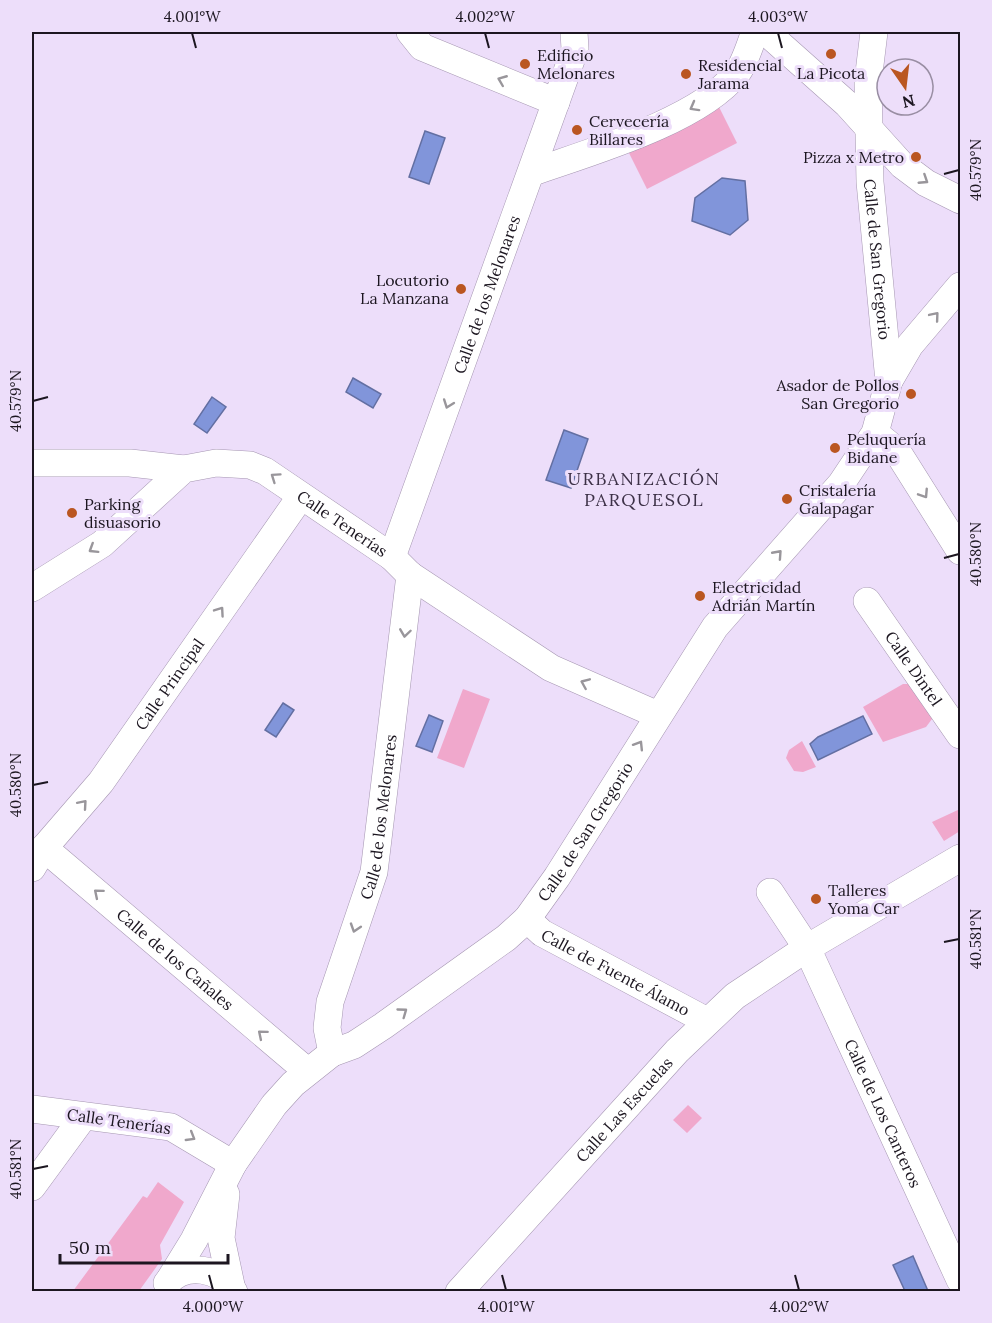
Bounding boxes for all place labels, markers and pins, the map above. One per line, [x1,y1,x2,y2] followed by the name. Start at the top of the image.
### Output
[537,45,615,83] place label: Edificio Melonares
[824,47,838,61] marker: La Picota
[697,55,782,93] place label: Residencial Jarama
[518,57,532,71] marker: Edificio Melonares
[797,63,865,83] place label: La Picota
[679,67,693,81] marker: Residencial Jarama
[589,111,669,149] place label: Cervecería Billares
[570,123,584,137] marker: Cervecería Billares
[803,147,904,167] place label: Pizza x Metro
[909,150,923,164] marker: Pizza x Metro
[360,270,449,308] place label: Locutorio La Manzana
[454,282,468,296] marker: Locutorio La Manzana
[775,375,899,413] place label: Asador de Pollos San Gregorio
[904,387,918,401] marker: Asador de Pollos San Gregorio
[847,429,926,467] place label: Peluquería Bidane
[828,441,842,455] marker: Peluquería Bidane
[799,480,876,518] place label: Cristalería Galapagar
[780,492,794,506] marker: Cristalería Galapagar
[84,494,161,532] place label: Parking disuasorio
[65,506,79,520] marker: Parking disuasorio
[711,577,816,615] place label: Electricidad Adrián Martín
[693,589,707,603] marker: Electricidad Adrián Martín
[827,880,900,918] place label: Talleres Yoma Car
[809,892,823,906] marker: Talleres Yoma Car

